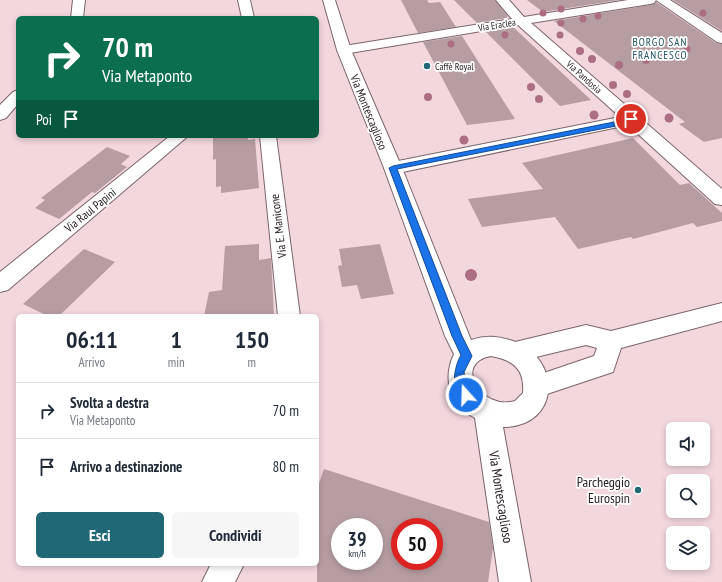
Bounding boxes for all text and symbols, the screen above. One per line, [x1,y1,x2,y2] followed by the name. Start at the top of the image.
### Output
[476,16,517,35] street label: Via Eraclea
[102,28,153,65] text: 70 m
[36,32,88,84] icon: right
[633,35,688,62] district label: BORGO SAN FRANCESCO
[563,57,605,96] street label: Via Pandosia
[435,60,474,73] place label: Caffè Royal
[422,61,432,71] marker: Caffè Royal
[102,64,192,87] text: Via Metaponto
[347,71,391,152] street label: Via Montescaglioso
[614,102,648,136] pin
[60,108,82,130] icon: arrive
[620,108,642,130] icon: arrive
[36,110,52,129] text: Poi
[60,185,119,236] street label: Via Raul Papini
[267,193,289,260] street label: Via E. Manicone
[66,324,118,355] text: 06:11
[170,324,182,355] text: 1
[235,324,269,355] text: 150
[78,354,105,371] text: Arrivo
[168,354,185,371] text: min
[248,354,256,371] text: m
[445,374,487,416] position arrow
[70,393,149,412] text: Svolta a destra
[36,400,58,422] icon: right
[273,401,299,420] text: 70 m
[70,412,135,429] text: Via Metaponto
[666,422,710,570] map controls
[666,422,710,466] button: sound
[485,449,517,544] street label: Via Montescaglioso
[36,456,58,478] icon: arrive
[70,457,183,476] text: Arrivo a destinazione
[273,457,299,476] text: 80 m
[577,473,630,507] place label: Parcheggio Eurospin
[666,474,710,518] button: search
[633,485,643,495] marker: Parcheggio Eurospin
[36,512,164,558] button: Esci
[172,512,299,558] button: Condividi
[391,518,443,570] speed limit sign: 50
[347,526,367,552] text: 39
[666,526,710,570] button: layers
[348,547,366,560] text: km/h

